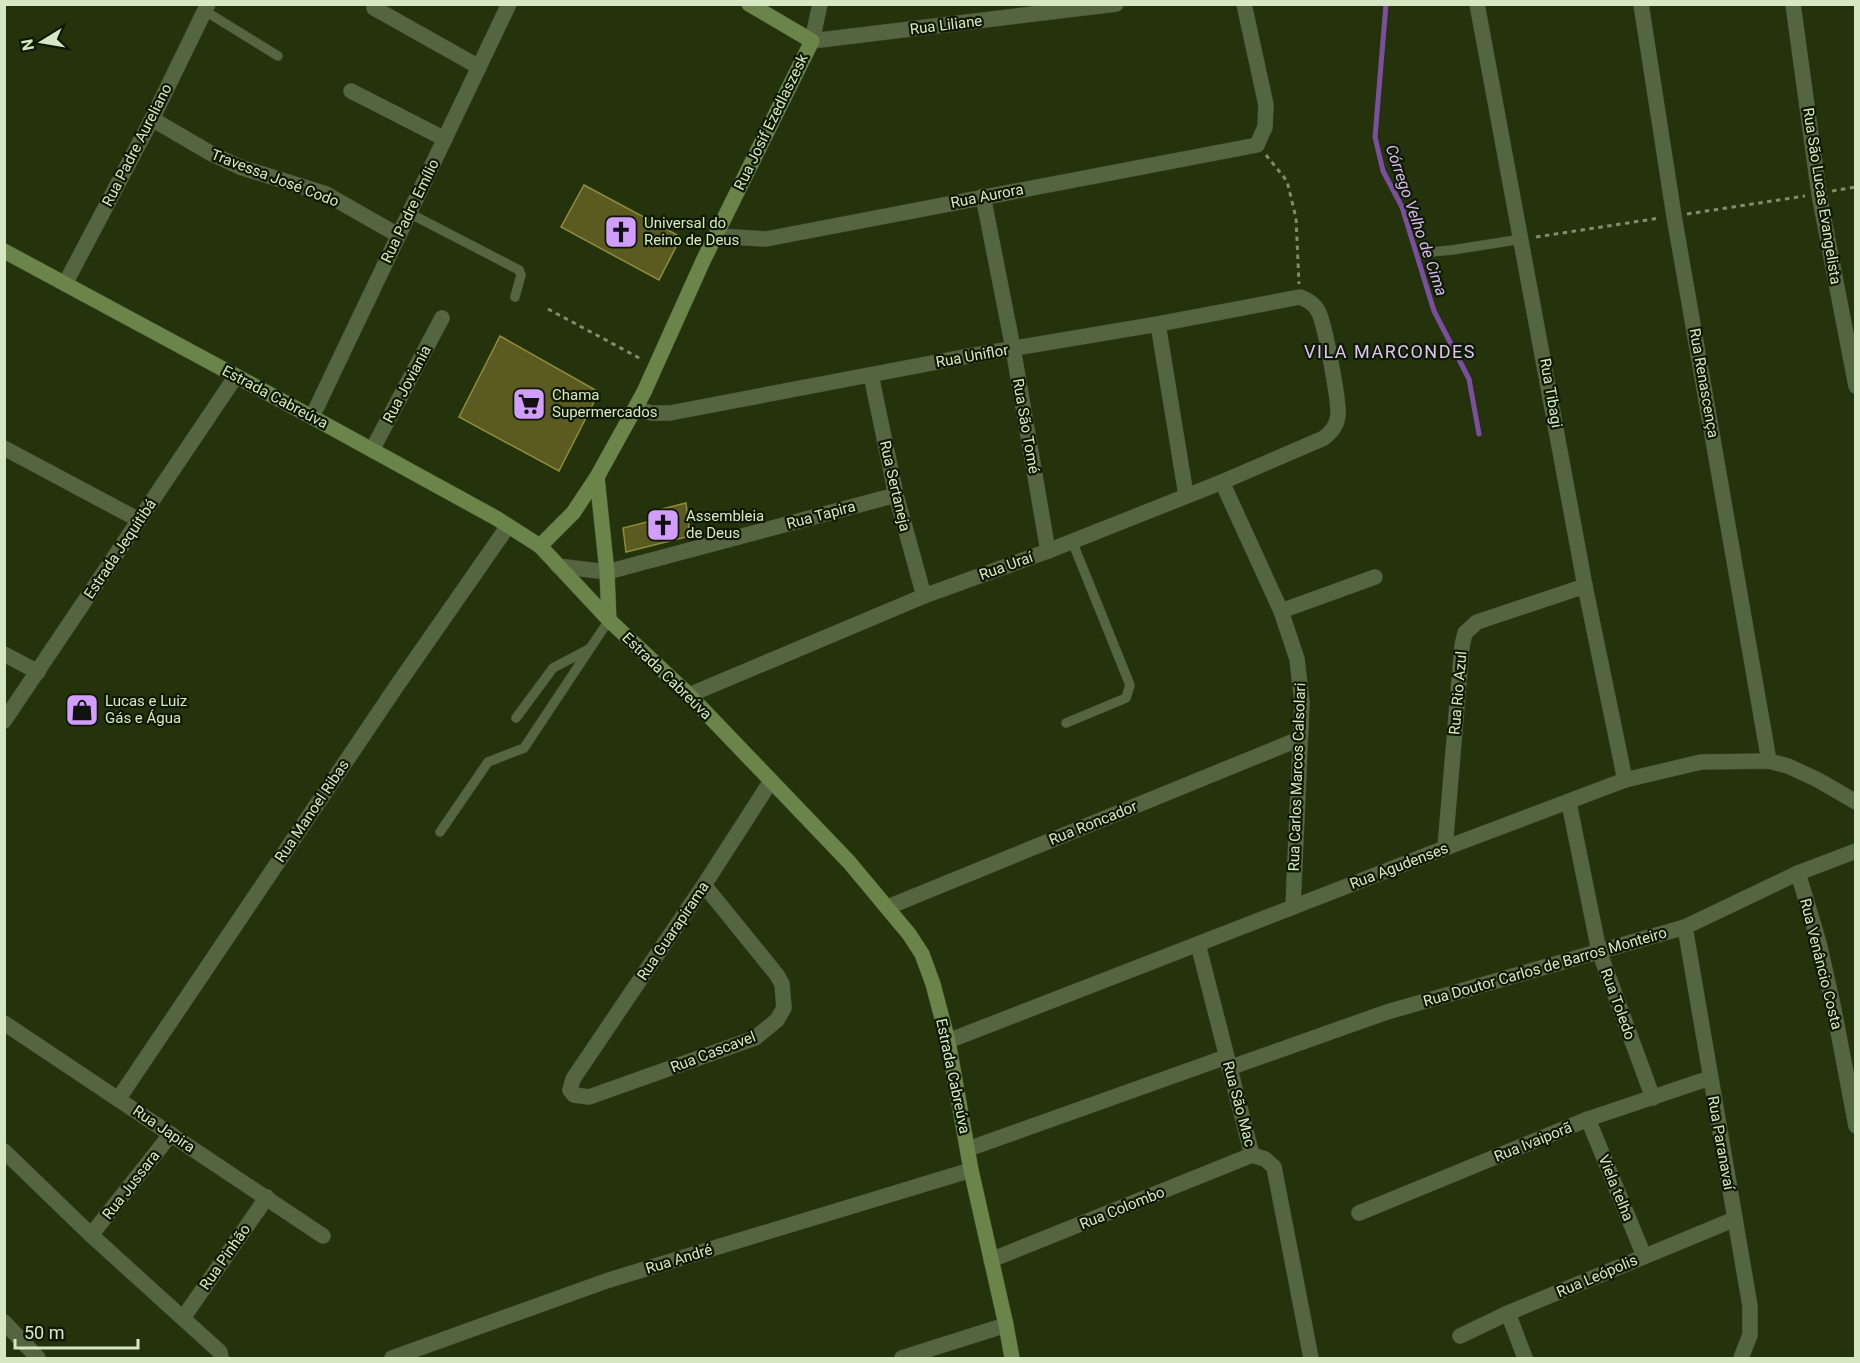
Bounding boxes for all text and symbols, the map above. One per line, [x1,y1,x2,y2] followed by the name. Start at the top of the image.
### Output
[12,12,72,72] north arrow
[909,12,983,38] street label: Rua Liliane
[17,37,38,52] text: N
[730,51,812,193] street label: Rua Josif Ezedlaszesk
[98,81,176,209] street label: Rua Padre Aureliano
[1799,106,1845,286] street label: Rua São Lucas Evangelista
[1382,142,1451,298] water label: Córrego Velho de Cima
[209,145,341,211] street label: Travessa José Codo
[377,156,443,266] street label: Rua Padre Emílio
[949,180,1025,212] street label: Rua Aurora
[603,214,639,250] church icon: Universal do Reino de Deus
[644,214,739,249] place label: Universal do Reino de Deus
[1686,327,1722,439] street label: Rua Renascença
[934,341,1010,371] street label: Rua Uniflor
[1304,341,1476,362] district label: VILA MARCONDES
[379,342,435,426] street label: Rua Joviania
[1536,357,1566,429] street label: Rua Tibagi
[219,362,331,432] street label: Estrada Cabreúva
[1009,377,1043,475] street label: Rua São Tomé
[511,386,547,422] supermarket icon: Chama Supermercados
[552,386,657,421] place label: Chama Supermercados
[876,439,914,533] street label: Rua Sertaneja
[80,496,160,602] street label: Estrada Jequitibá
[785,497,857,533] street label: Rua Tapira
[645,507,681,543] church icon: Assembleia de Deus
[686,507,764,542] place label: Assembleia de Deus
[977,548,1036,584] street label: Rua Uraí
[619,629,715,723] street label: Estrada Cabreúva
[1445,650,1471,736] street label: Rua Rio Azul
[1285,682,1309,872] street label: Rua Carlos Marcos Calsolari
[64,692,100,728] shop icon: Lucas e Luiz Gás e Água
[105,692,187,727] place label: Lucas e Luiz Gás e Água
[271,756,353,866] street label: Rua Manoel Ribas
[1046,797,1140,849] street label: Rua Roncador
[1347,839,1451,893] street label: Rua Agudenses
[633,878,713,984] street label: Rua Guarapirama
[1796,897,1846,1031] street label: Rua Venâncio Costa
[1421,924,1669,1010] street label: Rua Doutor Carlos de Barros Monteiro
[1597,966,1639,1042] street label: Rua Toledo
[932,1017,974,1135] street label: Estrada Cabreúva
[668,1028,758,1076] street label: Rua Cascavel
[1219,1059,1259,1149] street label: Rua São Mac
[1704,1095,1738,1193] street label: Rua Paranavaí
[130,1102,198,1156] street label: Rua Japira
[1491,1118,1575,1166] street label: Rua Ivaiporã
[99,1147,163,1223] street label: Rua Jussara
[1595,1152,1637,1224] street label: Viela telha
[1077,1183,1167,1233] street label: Rua Colombo
[196,1221,254,1293] street label: Rua Pinhão
[643,1240,715,1278] street label: Rua André
[1554,1251,1640,1301] street label: Rua Leópolis
[15,1312,138,1350] scale bar
[24,1322,64,1343] text: 50 m

